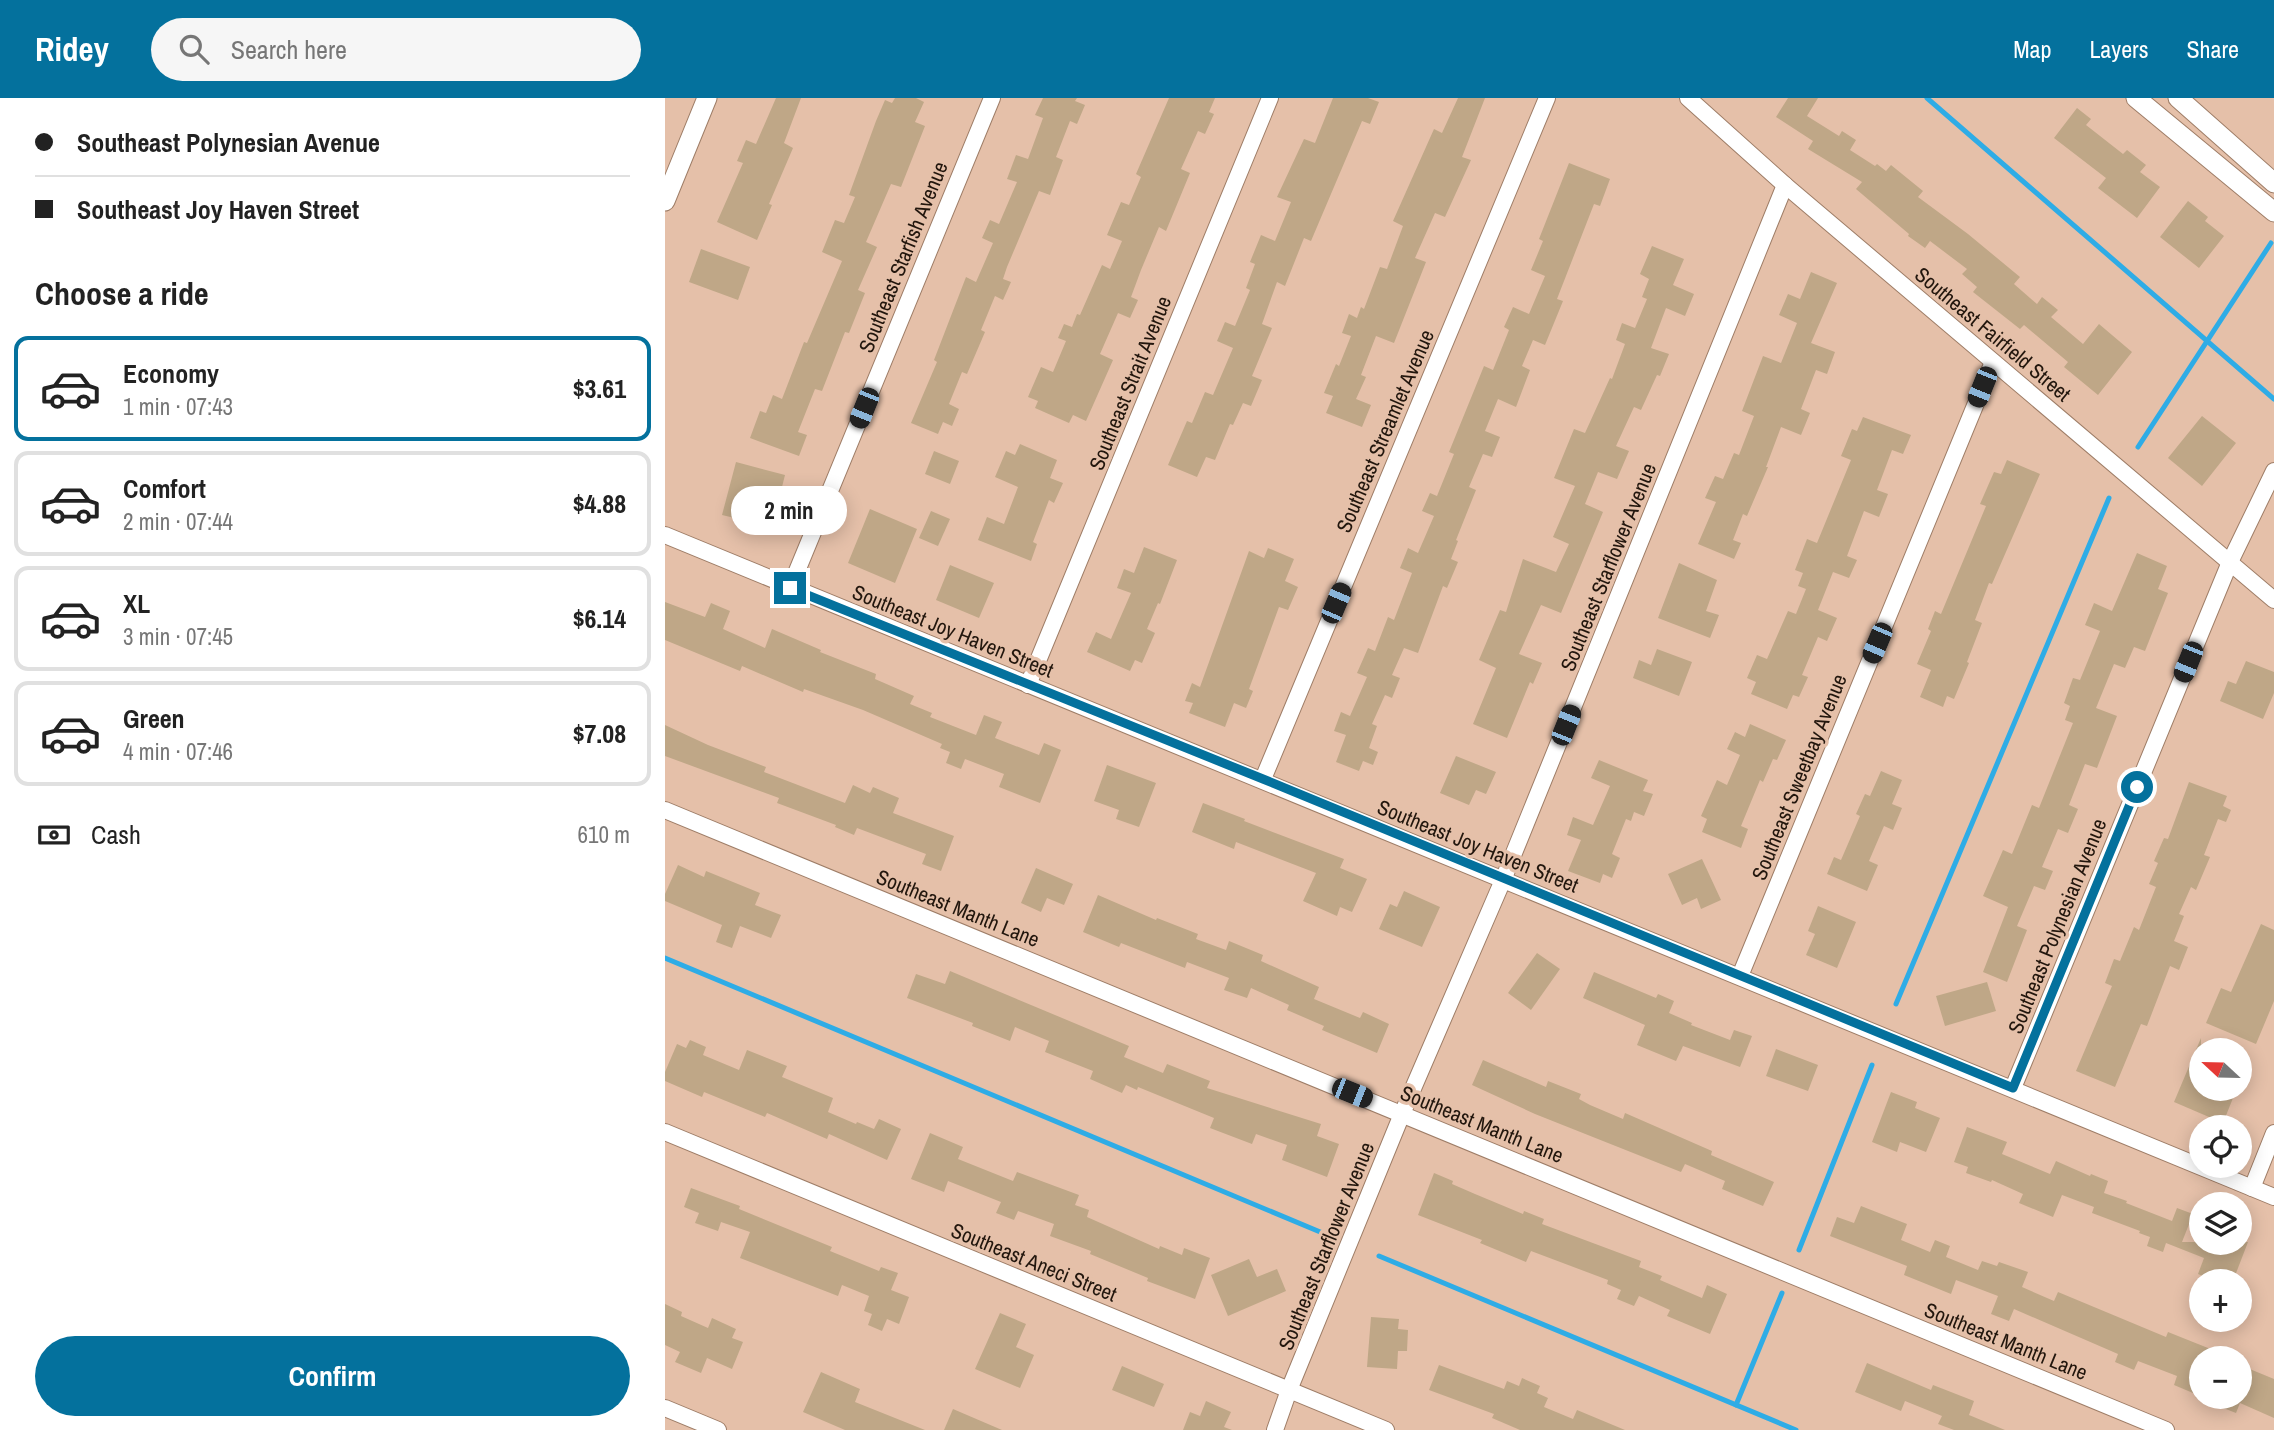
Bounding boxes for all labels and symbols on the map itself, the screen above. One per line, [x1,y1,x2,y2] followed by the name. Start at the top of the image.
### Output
[851,157,955,357] street label: Southeast Starfish Avenue
[1909,260,2077,408] street label: Southeast Fairfield Street
[1082,292,1178,474] street label: Southeast Strait Avenue
[1329,325,1441,537] street label: Southeast Streamlet Avenue
[1965,364,2000,410] car
[847,385,882,431] car
[1553,459,1663,675] street label: Southeast Starflower Avenue
[732,486,848,536] callout: 2 min
[774,572,806,604] route end
[848,577,1058,685] street label: Southeast Joy Haven Street
[1319,580,1354,626] car
[1860,620,1895,666] car
[2171,639,2206,685] car
[1744,670,1854,884] street label: Southeast Sweetbay Avenue
[1549,702,1584,748] car
[2121,771,2153,803] route start
[1373,792,1583,900] street label: Southeast Joy Haven Street
[2001,814,2113,1038] street label: Southeast Polynesian Avenue
[872,862,1044,954] street label: Southeast Manth Lane
[2189,1038,2252,1101] north arrow
[1329,1075,1376,1111] car
[1396,1078,1568,1170] street label: Southeast Manth Lane
[1271,1138,1381,1354] street label: Southeast Starflower Avenue
[947,1216,1121,1309] street label: Southeast Aneci Street
[1920,1295,2092,1387] street label: Southeast Manth Lane

